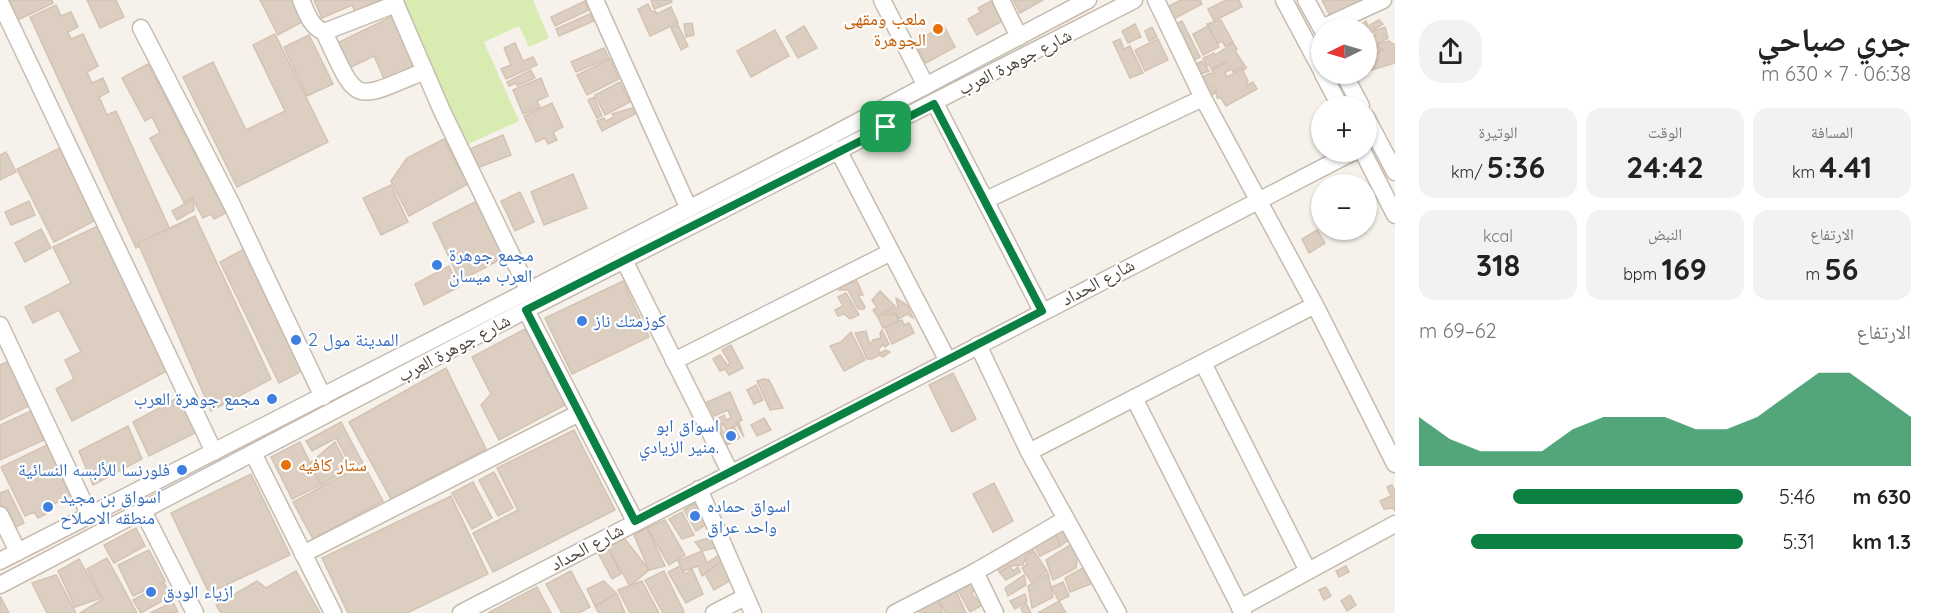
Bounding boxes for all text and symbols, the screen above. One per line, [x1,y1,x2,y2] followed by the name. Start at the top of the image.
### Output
[843,7,926,51] place label: ملعب ومقهى الجوهرة
[1311,18,1377,84] north arrow
[1311,18,1377,240] map controls
[1757,18,1911,59] text: جري صباحي
[1419,20,1482,83] button: share
[931,22,945,36] marker: ملعب ومقهى الجوهرة
[954,23,1075,100] street label: شارع جوهرة العرب
[1761,61,1911,86] text: 06:38 · 7 × 630 m
[1311,96,1377,162] button: +
[860,101,911,152] pin
[869,110,902,143] icon: arrive
[1479,122,1517,142] text: الوتيرة
[1648,122,1682,142] text: الوقت
[1811,122,1853,142] text: المسافة
[1487,148,1545,186] text: 5:36
[1626,148,1704,186] text: 24:42
[1819,148,1872,186] text: 4.41
[1451,162,1487,182] text: /km
[1792,162,1819,182] text: km
[1311,174,1377,240] button: −
[1648,224,1682,244] text: النبض
[1810,224,1854,244] text: الارتفاع
[1483,226,1513,246] text: kcal
[449,243,534,287] place label: مجمع جوهرة العرب ميسان
[1476,246,1520,284] text: 318
[1662,250,1707,288] text: 169
[1825,250,1858,288] text: 56
[1057,253,1138,310] street label: شارع الحداد
[430,258,444,272] marker: مجمع جوهرة العرب ميسان
[1623,264,1662,284] text: bpm
[1806,264,1825,284] text: m
[393,308,514,387] street label: شارع جوهرة العرب
[593,309,667,332] place label: كوزمتك ناز
[575,314,589,328] marker: كوزمتك ناز
[1419,318,1497,343] text: 62–69 m
[1856,319,1911,344] text: الارتفاع
[308,328,399,351] place label: المدينة مول 2
[289,333,303,347] marker: المدينة مول 2
[134,387,260,411] place label: مجمع جوهرة العرب
[265,392,279,406] marker: مجمع جوهرة العرب
[639,414,719,462] place label: اسواق ابو منير الزيادي.
[724,429,738,443] marker: اسواق ابو منير الزيادي.
[298,453,367,476] place label: ستار كافيه
[18,458,170,481] place label: فلورنسا للألبسه النسائية
[279,458,293,472] marker: ستار كافيه
[175,463,189,477] marker: فلورنسا للألبسه النسائية
[1779,484,1815,509] text: 5:46
[1853,484,1911,509] text: 630 m
[60,485,161,530] place label: اسواق بن مجيد منطقه الاصلاح
[707,494,791,538] place label: اسواق حماده واحد عراق
[41,500,55,514] marker: اسواق بن مجيد منطقه الاصلاح
[688,509,702,523] marker: اسواق حماده واحد عراق
[546,518,627,575] street label: شارع الحداد
[1782,529,1815,554] text: 5:31
[1852,529,1911,554] text: 1.3 km
[163,580,233,603] place label: ازياء الودق
[144,585,158,599] marker: ازياء الودق

